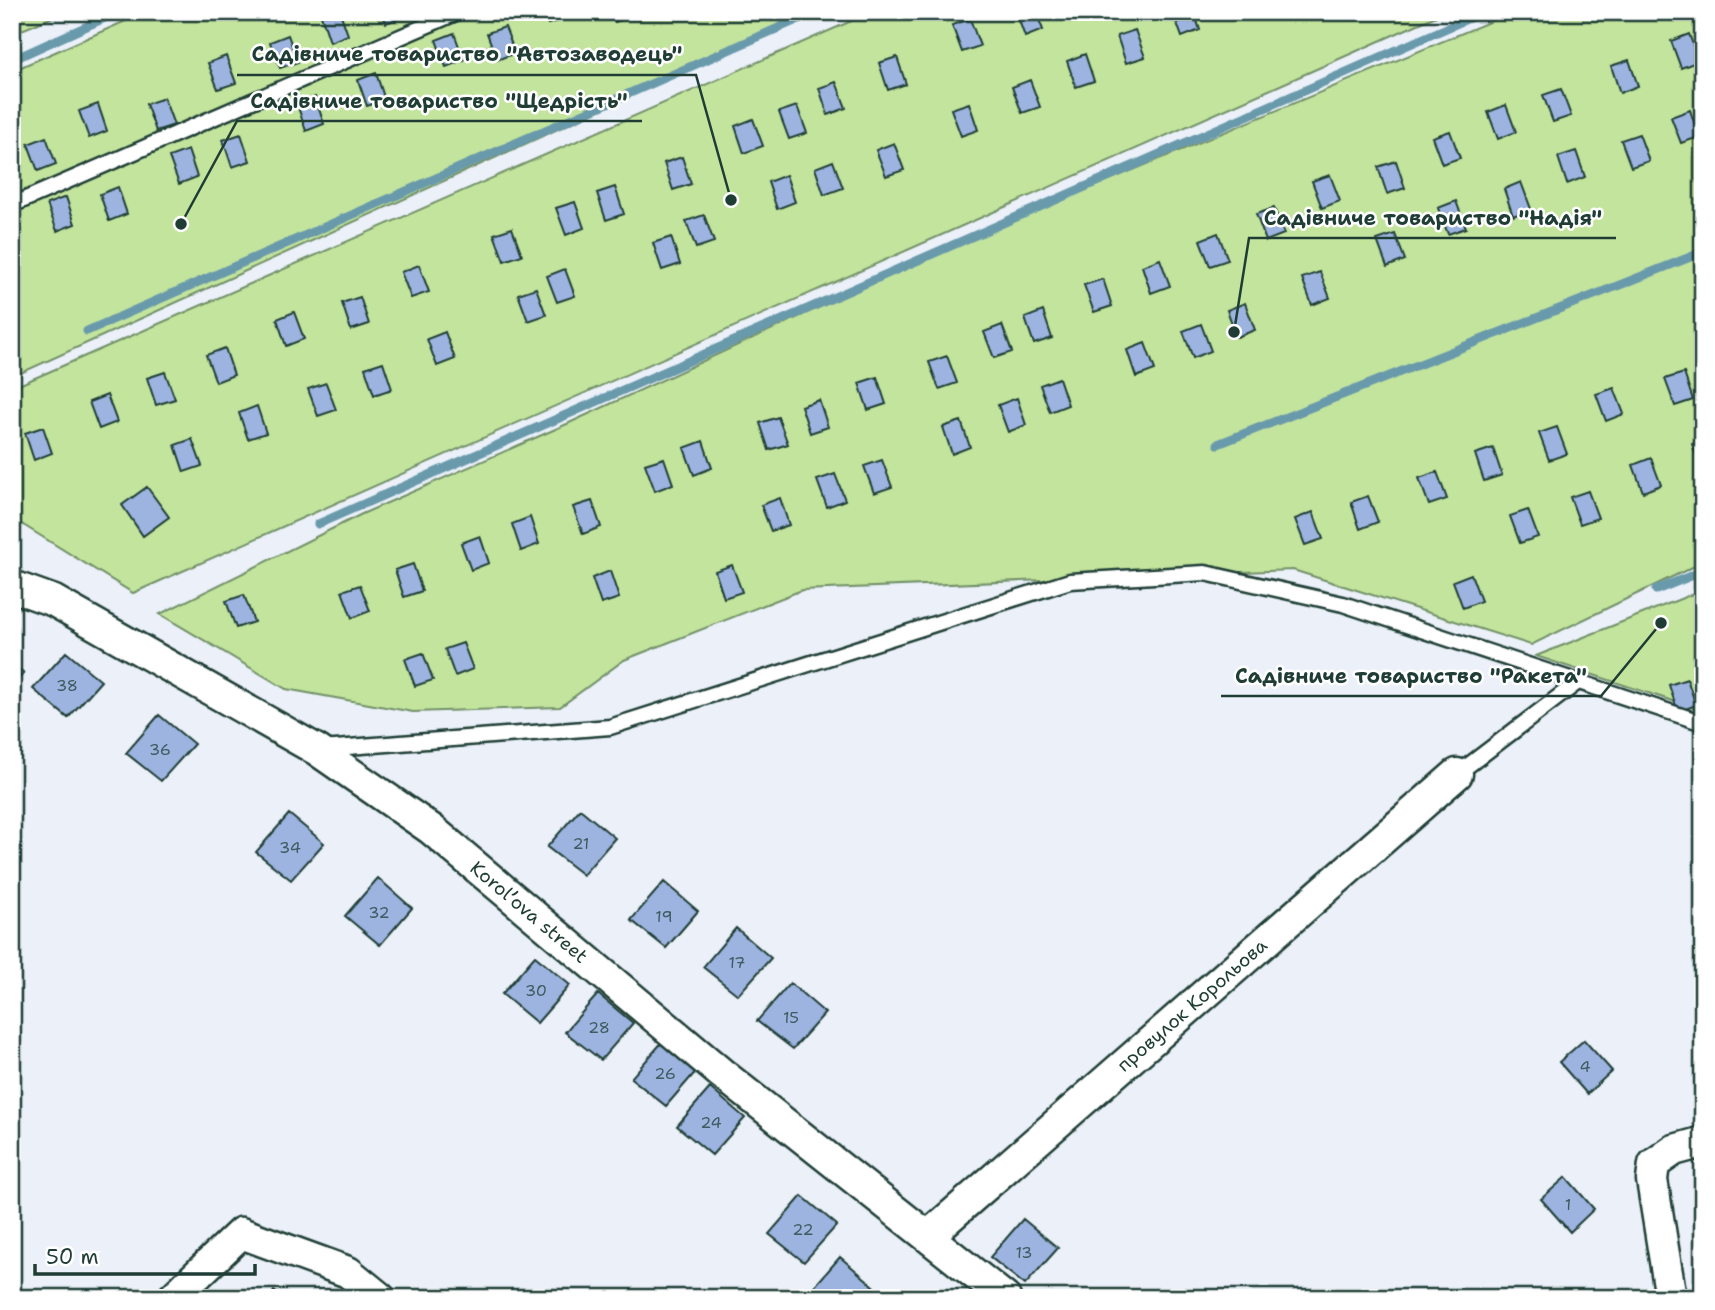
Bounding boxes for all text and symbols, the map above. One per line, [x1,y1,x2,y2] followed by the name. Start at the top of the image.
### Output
[237,33,696,75] callout: Садівниче товариство "Автозаводець"
[252,40,682,68] text: Садівниче товариство "Автозаводець"
[237,79,642,121] callout: Садівниче товариство "Щедрість"
[250,87,628,115] text: Садівниче товариство "Щедрість"
[1249,196,1616,238] callout: Садівниче товариство "Надія"
[1264,204,1602,232] text: Садівниче товариство "Надія"
[1221,654,1601,696] callout: Садівниче товариство "Ракета"
[1235,662,1587,690] text: Садівниче товариство "Ракета"
[56,675,78,696] house number: 38
[149,739,171,760] house number: 36
[572,833,590,854] house number: 21
[279,837,301,858] house number: 34
[465,855,593,969] street label: Korolʹova street
[368,902,390,923] house number: 32
[655,906,673,927] house number: 19
[1112,933,1273,1077] street label: провулок Корольова
[728,952,746,973] house number: 17
[525,980,547,1001] house number: 30
[783,1007,799,1028] house number: 15
[588,1017,610,1038] house number: 28
[1579,1056,1591,1077] house number: 4
[654,1063,676,1084] house number: 26
[700,1112,722,1133] house number: 24
[1565,1194,1571,1215] house number: 1
[792,1219,814,1240] house number: 22
[35,1233,256,1277] scale bar
[1015,1242,1033,1263] house number: 13
[46,1243,99,1271] text: 50 m

